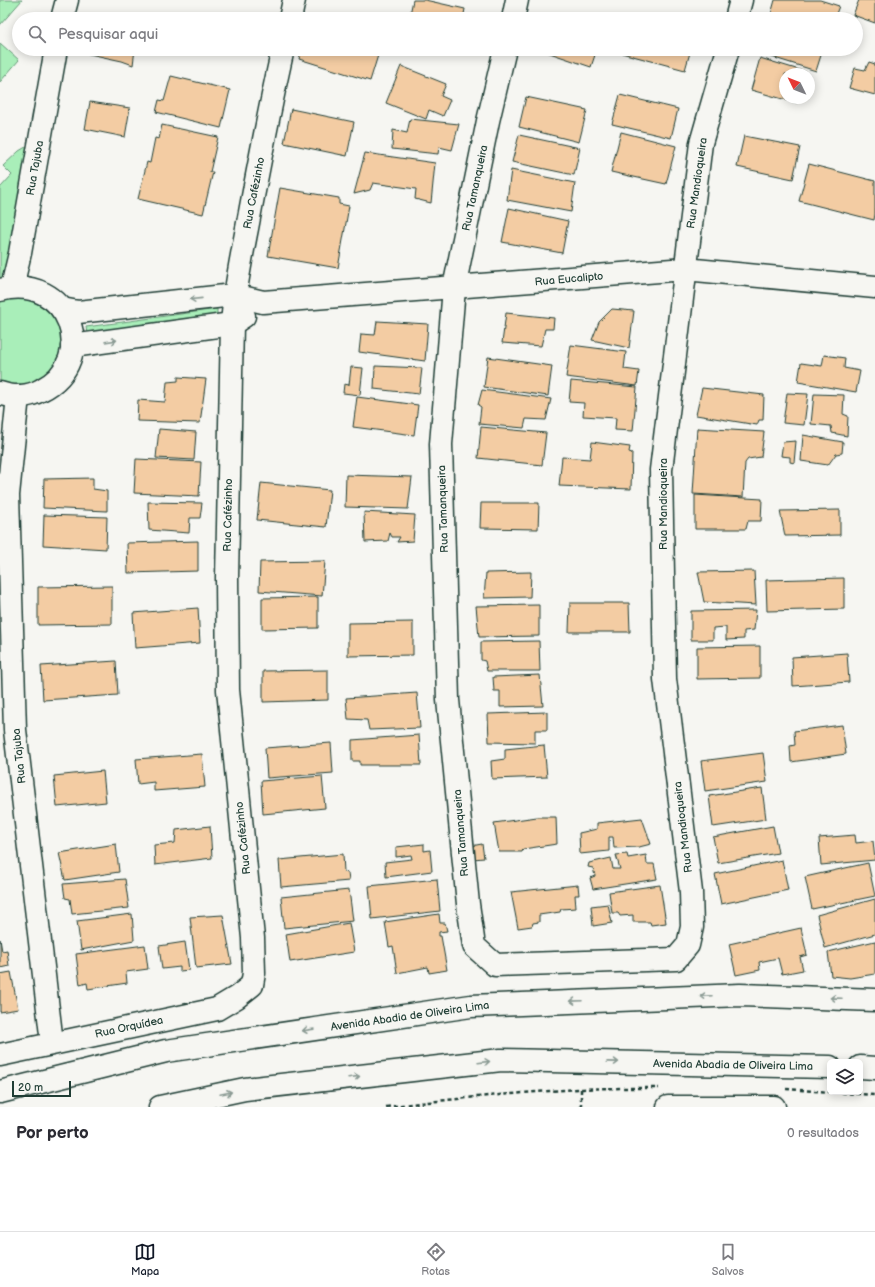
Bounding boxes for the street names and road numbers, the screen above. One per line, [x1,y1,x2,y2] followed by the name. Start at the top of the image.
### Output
[684,137,710,229] street label: Rua Mandioqueira
[24,139,46,197] street label: Rua Tajuba
[460,144,490,232] street label: Rua Tamanqueira
[241,156,267,230] street label: Rua Cafézinho
[534,270,604,288] street label: Rua Eucalipto
[657,458,670,550] street label: Rua Mandioqueira
[435,465,451,553] street label: Rua Tamanqueira
[221,478,235,552] street label: Rua Cafézinho
[10,728,28,784] street label: Rua Tajuba
[671,781,695,873] street label: Rua Mandioqueira
[451,789,471,877] street label: Rua Tamanqueira
[233,801,253,875] street label: Rua Cafézinho
[330,998,490,1034] street label: Avenida Abadia de Oliveira Lima
[94,1013,164,1041] street label: Rua Orquídea
[653,1057,813,1073] street label: Avenida Abadia de Oliveira Lima

